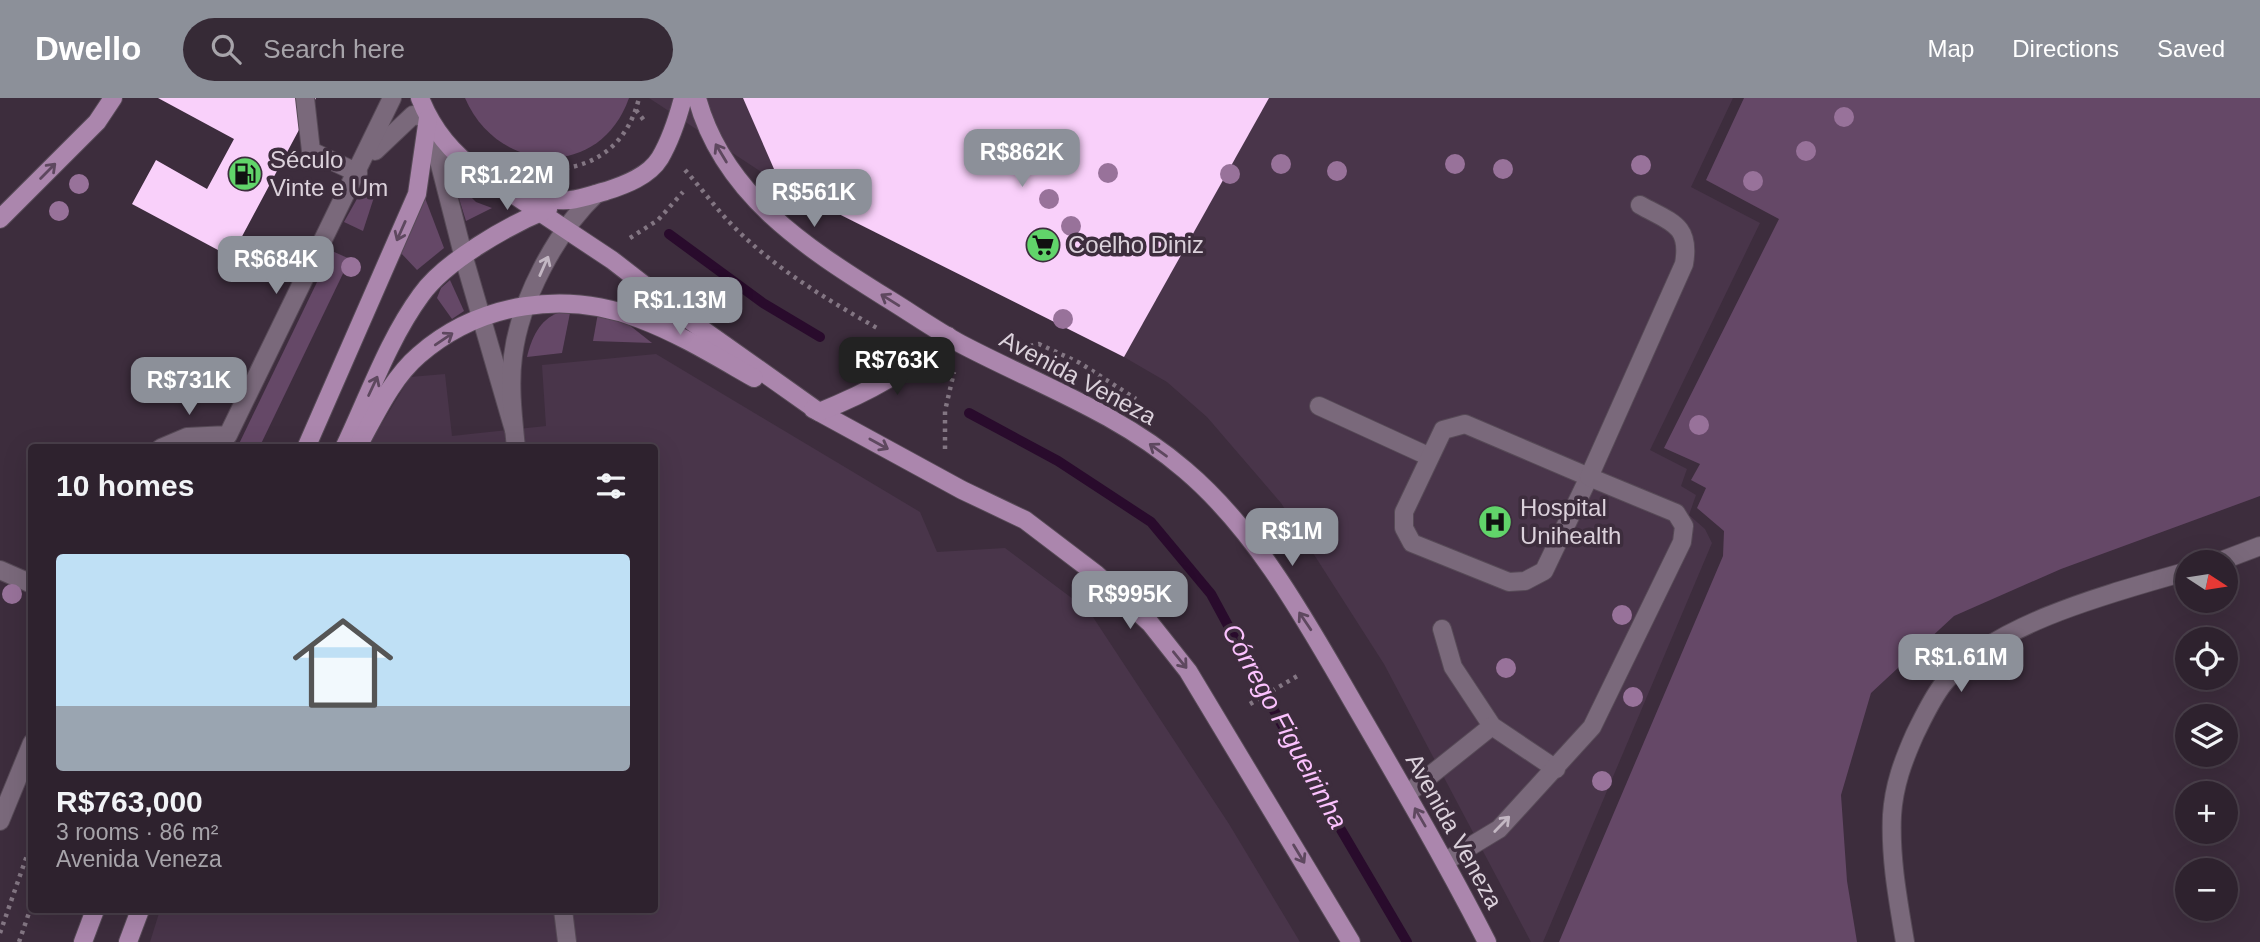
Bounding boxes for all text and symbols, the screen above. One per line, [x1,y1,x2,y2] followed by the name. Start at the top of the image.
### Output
[183,18,673,81] search box
[35,30,141,67] text: Dwello
[207,30,245,68] icon: search
[263,34,405,64] text: Search here
[1928,35,1974,62] text: Map
[2012,35,2119,62] text: Directions
[2157,35,2225,62] text: Saved
[965,130,1079,189] pin: R$862K
[980,139,1064,165] text: R$862K
[713,144,727,164] one-way arrow
[270,146,388,201] place label: Século Vinte e Um
[442,152,572,212] pin: R$1.22M
[226,155,264,193] fuel station icon: Século Vinte e Um
[40,162,57,179] one-way arrow
[460,162,554,188] text: R$1.22M
[757,170,871,229] pin: R$561K
[772,179,856,205] text: R$561K
[394,220,407,241] one-way arrow
[1024,226,1062,264] supermarket icon: Coelho Diniz
[1068,231,1204,258] place label: Coelho Diniz
[219,236,333,296] pin: R$684K
[234,246,318,272] text: R$684K
[538,256,552,277] one-way arrow
[615,278,745,337] pin: R$1.13M
[633,287,727,313] text: R$1.13M
[881,293,901,307] one-way arrow
[996,325,1162,430] street label: Avenida Veneza
[433,332,453,346] one-way arrow
[840,338,954,397] pin: R$763K
[855,347,939,373] text: R$763K
[132,358,246,417] pin: R$731K
[147,367,231,393] text: R$731K
[367,376,380,397] one-way arrow
[868,438,889,451] one-way arrow
[1149,442,1168,457] one-way arrow
[592,467,630,505] icon: filters
[56,469,194,502] text: 10 homes
[1520,494,1621,549] place label: Hospital Unihealth
[1476,503,1514,541] hospital icon: Hospital Unihealth
[1251,508,1333,568] pin: R$1M
[1261,518,1323,544] text: R$1M
[2175,550,2238,612] north arrow
[2175,550,2238,921] map controls
[1073,572,1187,631] pin: R$995K
[1088,581,1172,607] text: R$995K
[280,600,406,726] icon: home
[1298,612,1312,631] one-way arrow
[1216,618,1354,834] water label: Córrego Figueirinha
[2175,627,2238,690] button: locate
[1896,634,2026,694] pin: R$1.61M
[1914,644,2008,670] text: R$1.61M
[1172,651,1187,669] one-way arrow
[2175,704,2238,767] button: layers
[1401,749,1509,914] street label: Avenida Veneza
[2175,781,2238,844] button: +
[56,785,203,818] text: R$763,000
[1413,807,1426,828] one-way arrow
[1494,815,1511,832] one-way arrow
[56,819,218,845] text: 3 rooms · 86 m²
[1293,843,1307,863] one-way arrow
[56,846,222,872] text: Avenida Veneza
[2175,858,2238,921] button: −

